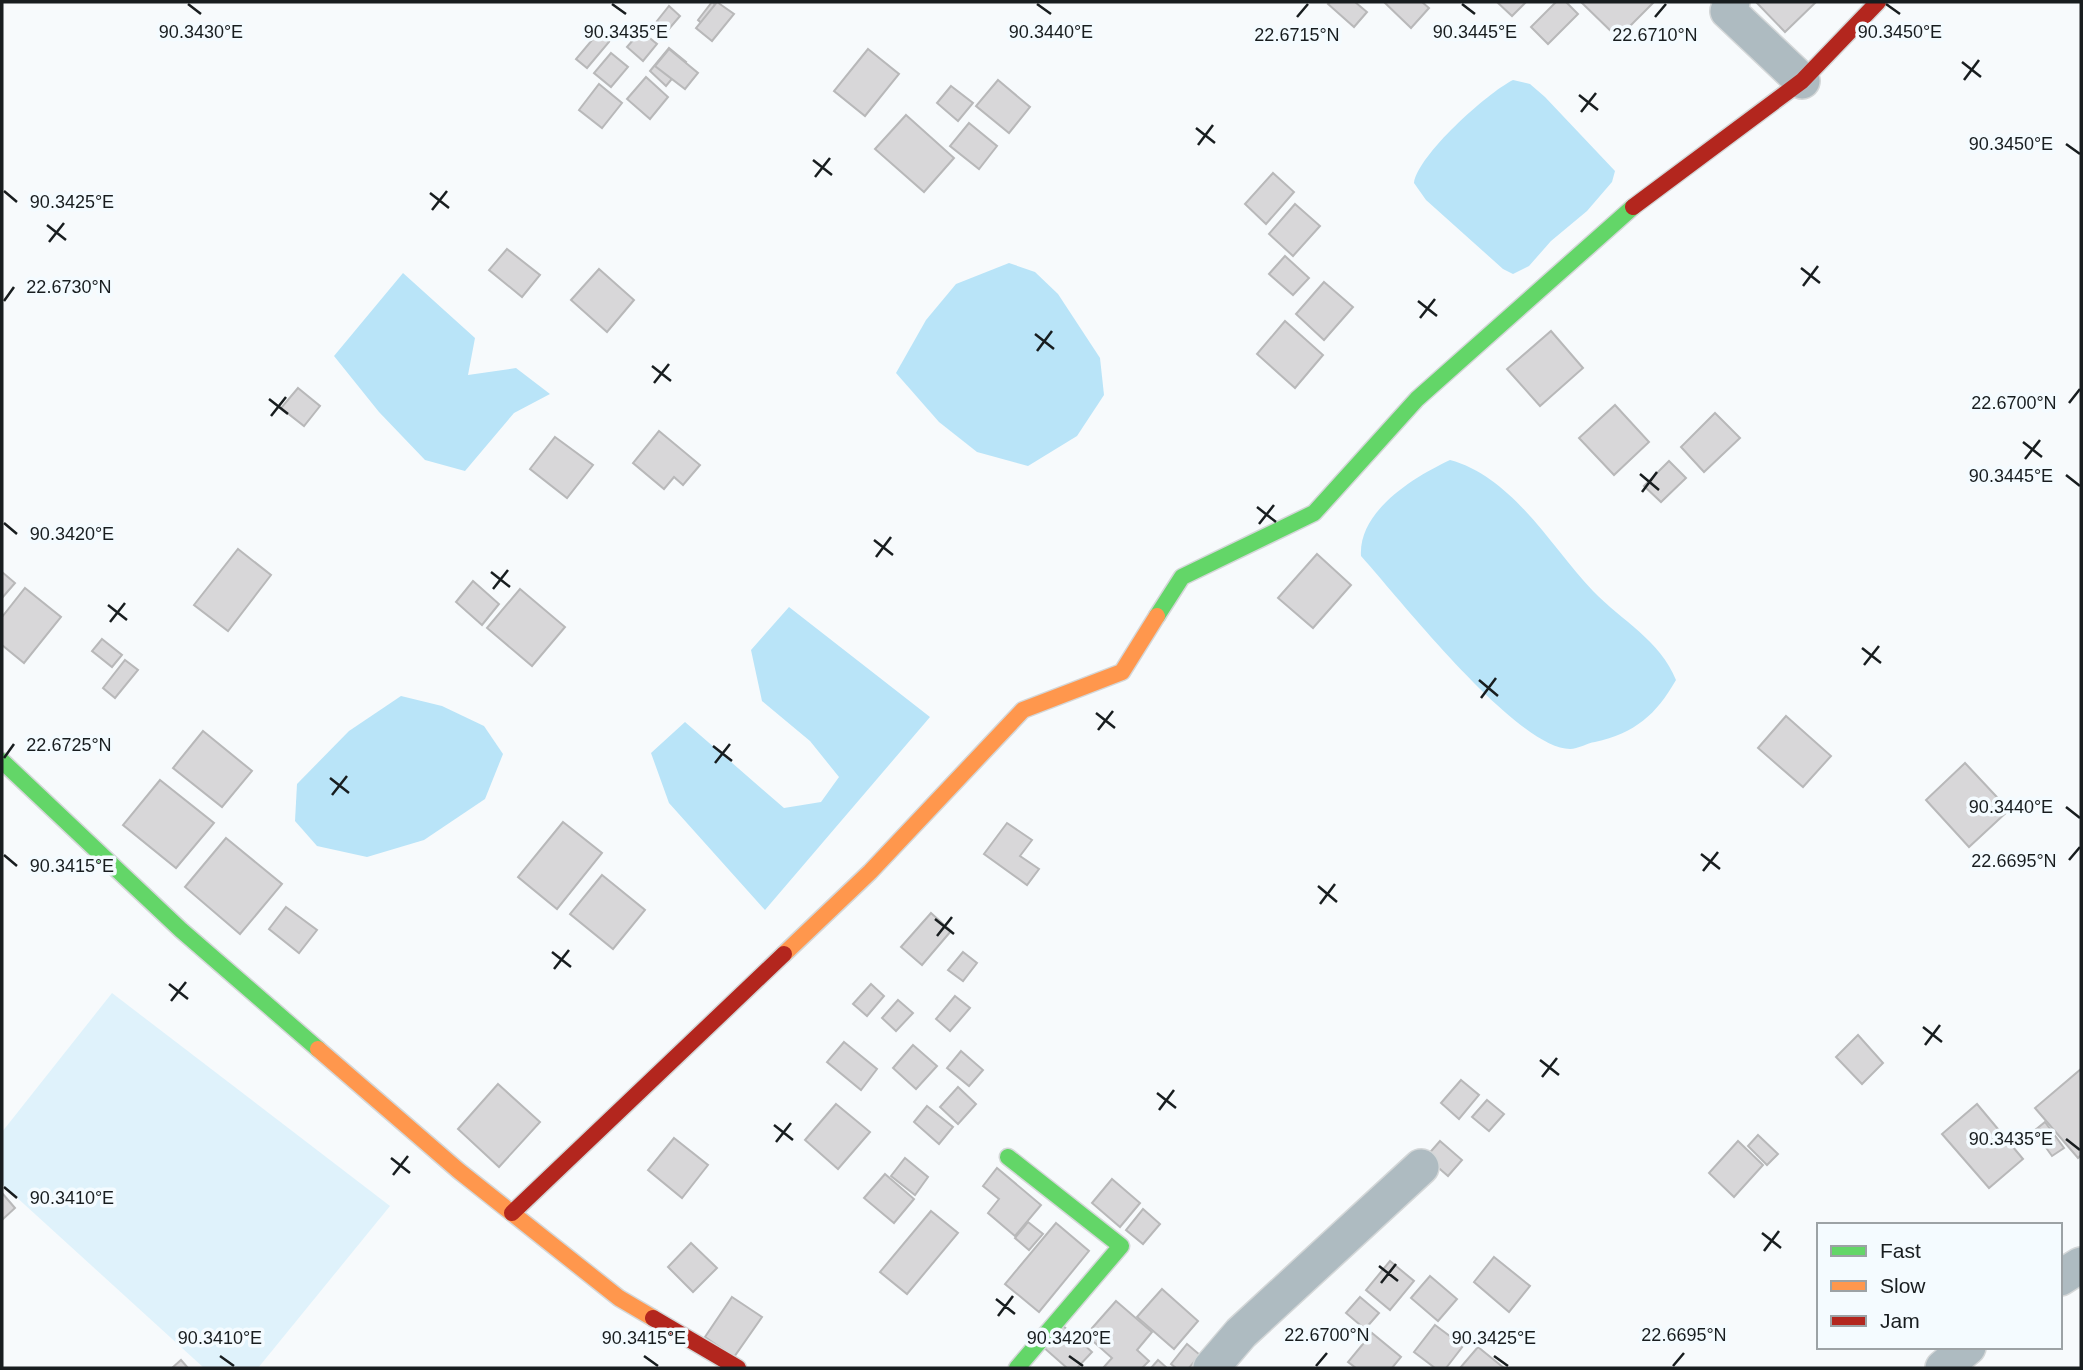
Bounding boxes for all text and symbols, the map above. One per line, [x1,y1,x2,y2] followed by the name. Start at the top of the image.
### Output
[159,22,243,42] text: 90.3430°E
[584,22,668,42] text: 90.3435°E
[1009,22,1093,42] text: 90.3440°E
[1433,22,1517,42] text: 90.3445°E
[1858,22,1942,42] text: 90.3450°E
[1254,25,1340,45] text: 22.6715°N
[1612,25,1698,45] text: 22.6710°N
[1969,134,2053,154] text: 90.3450°E
[30,192,114,212] text: 90.3425°E
[26,277,112,297] text: 22.6730°N
[1971,393,2057,413] text: 22.6700°N
[1969,466,2053,486] text: 90.3445°E
[30,524,114,544] text: 90.3420°E
[26,735,112,755] text: 22.6725°N
[1969,797,2053,817] text: 90.3440°E
[1971,851,2057,871] text: 22.6695°N
[30,856,114,876] text: 90.3415°E
[1969,1129,2053,1149] text: 90.3435°E
[30,1188,114,1208] text: 90.3410°E
[1817,1223,2062,1349] legend
[1880,1239,1921,1262] text: Fast
[1880,1274,1926,1297] text: Slow
[1880,1309,1920,1332] text: Jam
[1284,1325,1370,1345] text: 22.6700°N
[1641,1325,1727,1345] text: 22.6695°N
[178,1328,262,1348] text: 90.3410°E
[602,1328,686,1348] text: 90.3415°E
[1027,1328,1111,1348] text: 90.3420°E
[1452,1328,1536,1348] text: 90.3425°E

